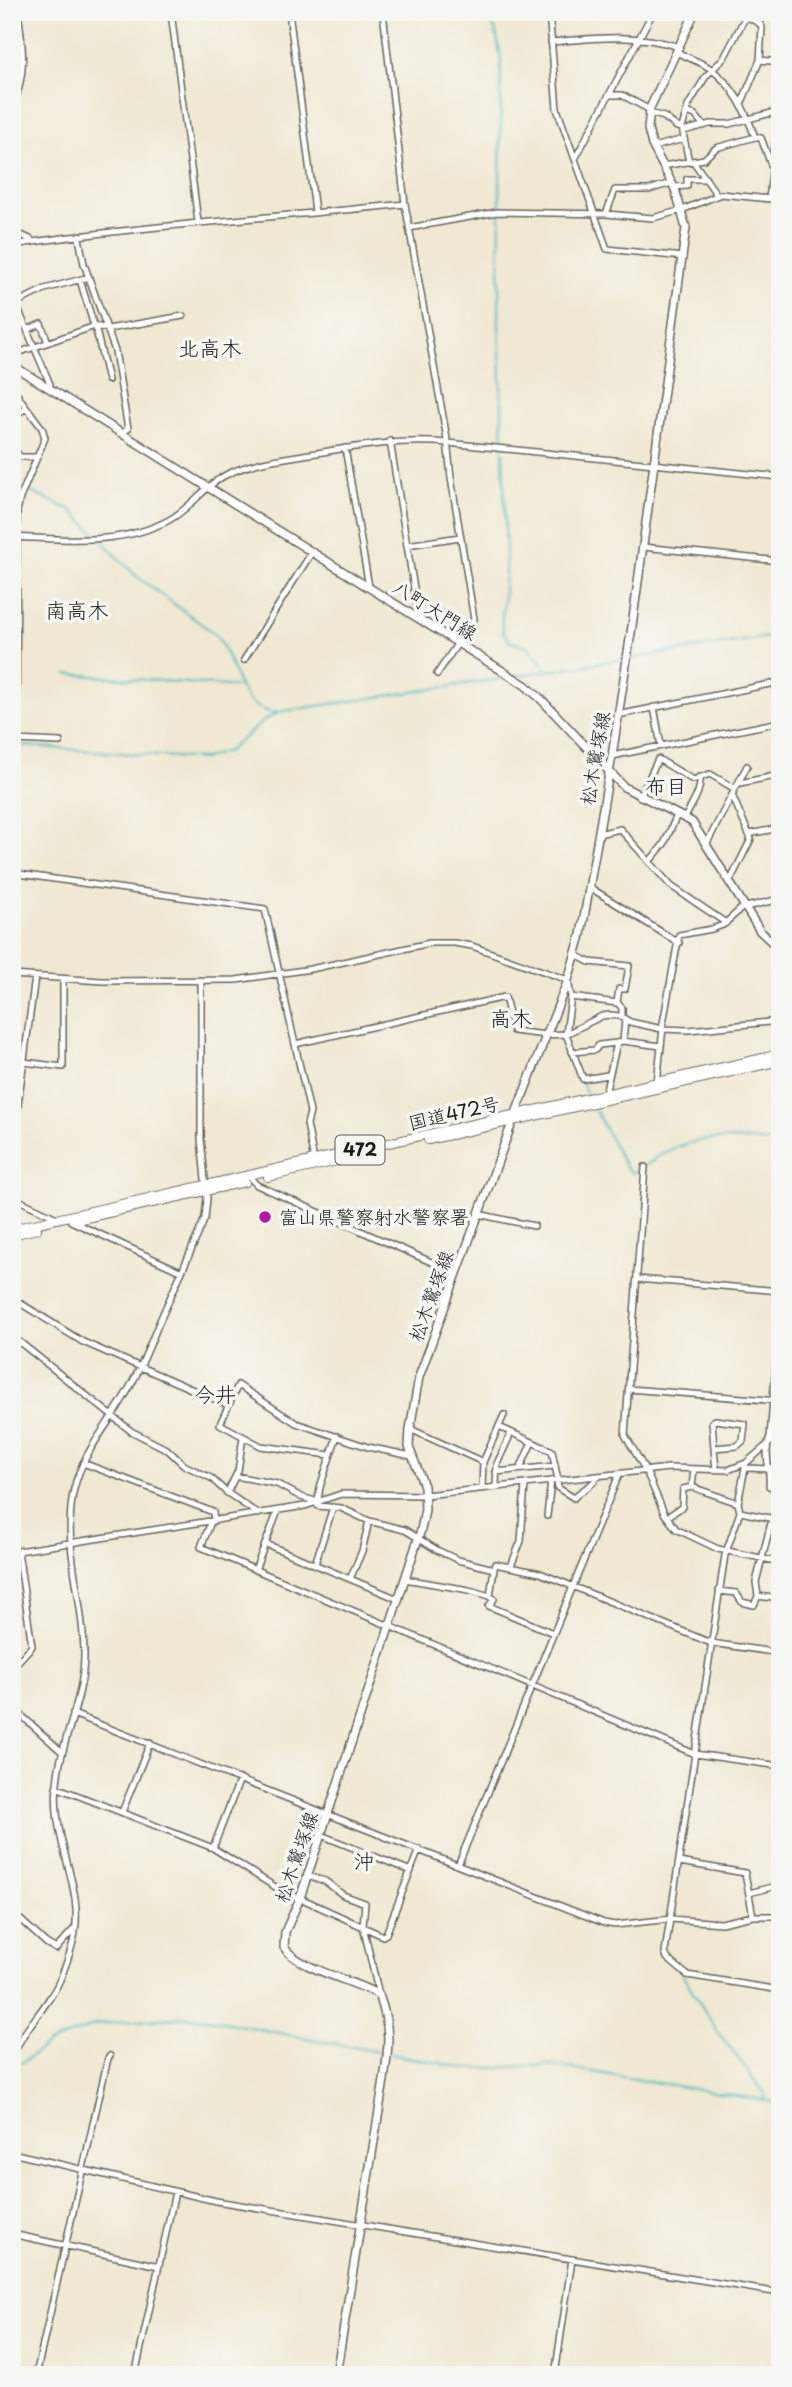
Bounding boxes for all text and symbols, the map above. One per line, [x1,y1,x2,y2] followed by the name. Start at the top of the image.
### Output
[179,331,242,363] district label: 北高木
[388,572,483,646] street label: 八町大門線
[46,593,109,625] district label: 南高木
[572,709,616,807] street label: 松木鷲塚線
[645,769,687,801] district label: 布目
[490,1001,532,1033] district label: 高木
[405,1088,502,1136] street label: 国道472号
[336,1135,384,1164] road number: 472
[279,1202,469,1230] place label: 富山県警察射水警察署
[257,1209,273,1225] marker: 富山県警察射水警察署
[401,1246,459,1345] street label: 松木鷲塚線
[194,1377,236,1409] district label: 今井
[266,1807,324,1906] street label: 松木鷲塚線
[354,1844,375,1876] district label: 沖

